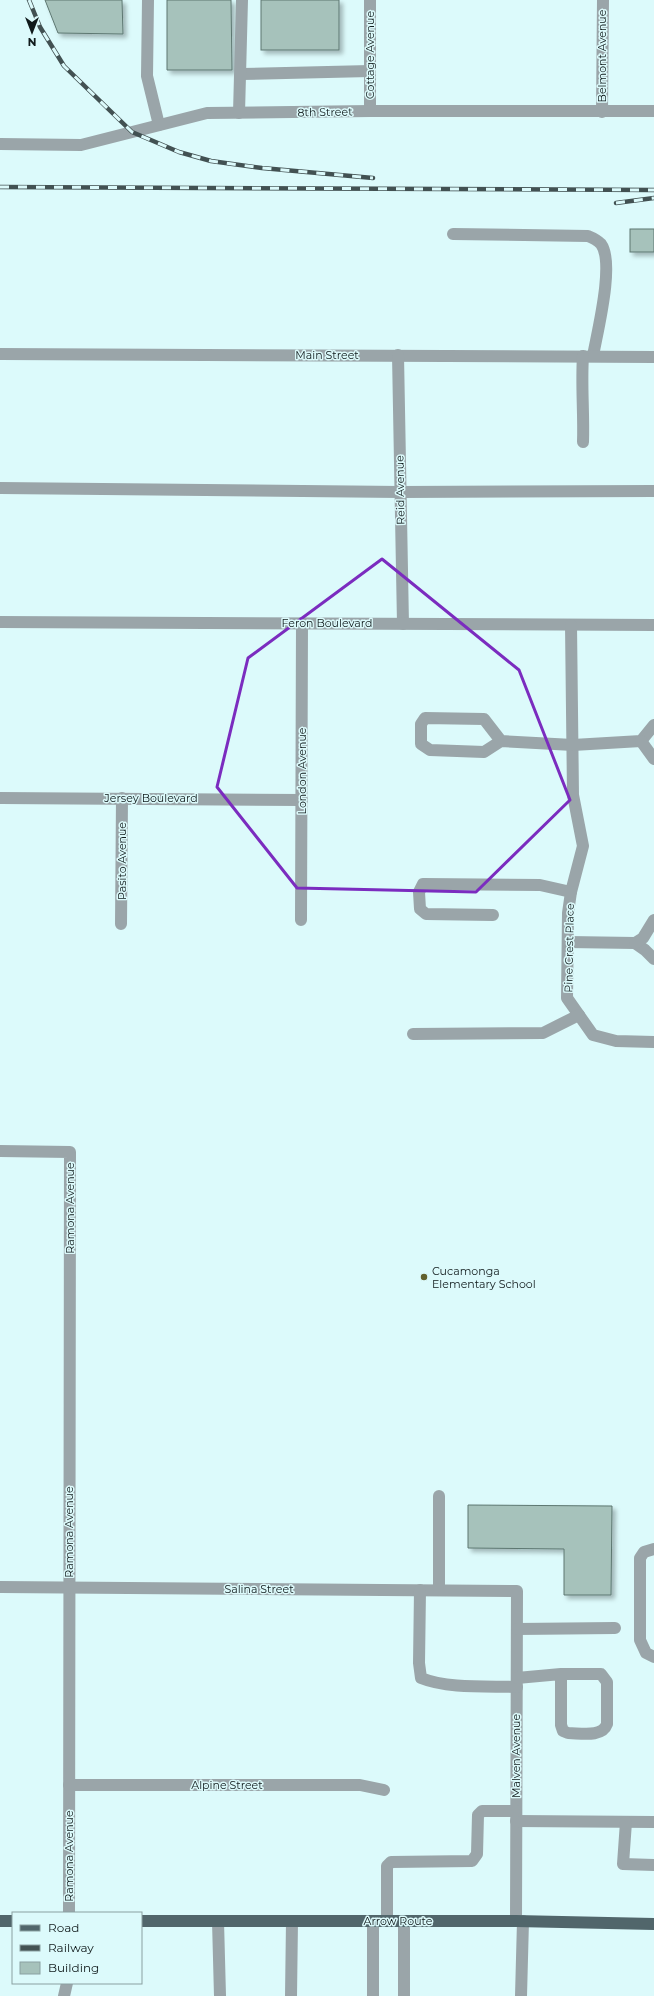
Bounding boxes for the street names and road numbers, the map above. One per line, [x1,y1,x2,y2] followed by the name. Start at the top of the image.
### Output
[595,9,609,102] street label: Belmont Avenue
[363,11,377,99] street label: Cottage Avenue
[297,105,353,119] street label: 8th Street
[295,348,359,362] street label: Main Street
[392,455,408,525] street label: Reid Avenue
[282,616,372,630] street label: Feron Boulevard
[295,727,309,814] street label: London Avenue
[103,791,198,805] street label: Jersey Boulevard
[115,822,129,900] street label: Pasito Avenue
[561,903,577,993] street label: Pine Crest Place
[63,1162,77,1254] street label: Ramona Avenue
[62,1486,76,1578] street label: Ramona Avenue
[224,1582,294,1596] street label: Salina Street
[509,1714,523,1798] street label: Malven Avenue
[191,1778,263,1792] street label: Alpine Street
[62,1810,76,1902] street label: Ramona Avenue
[364,1914,433,1928] street label: Arrow Route

